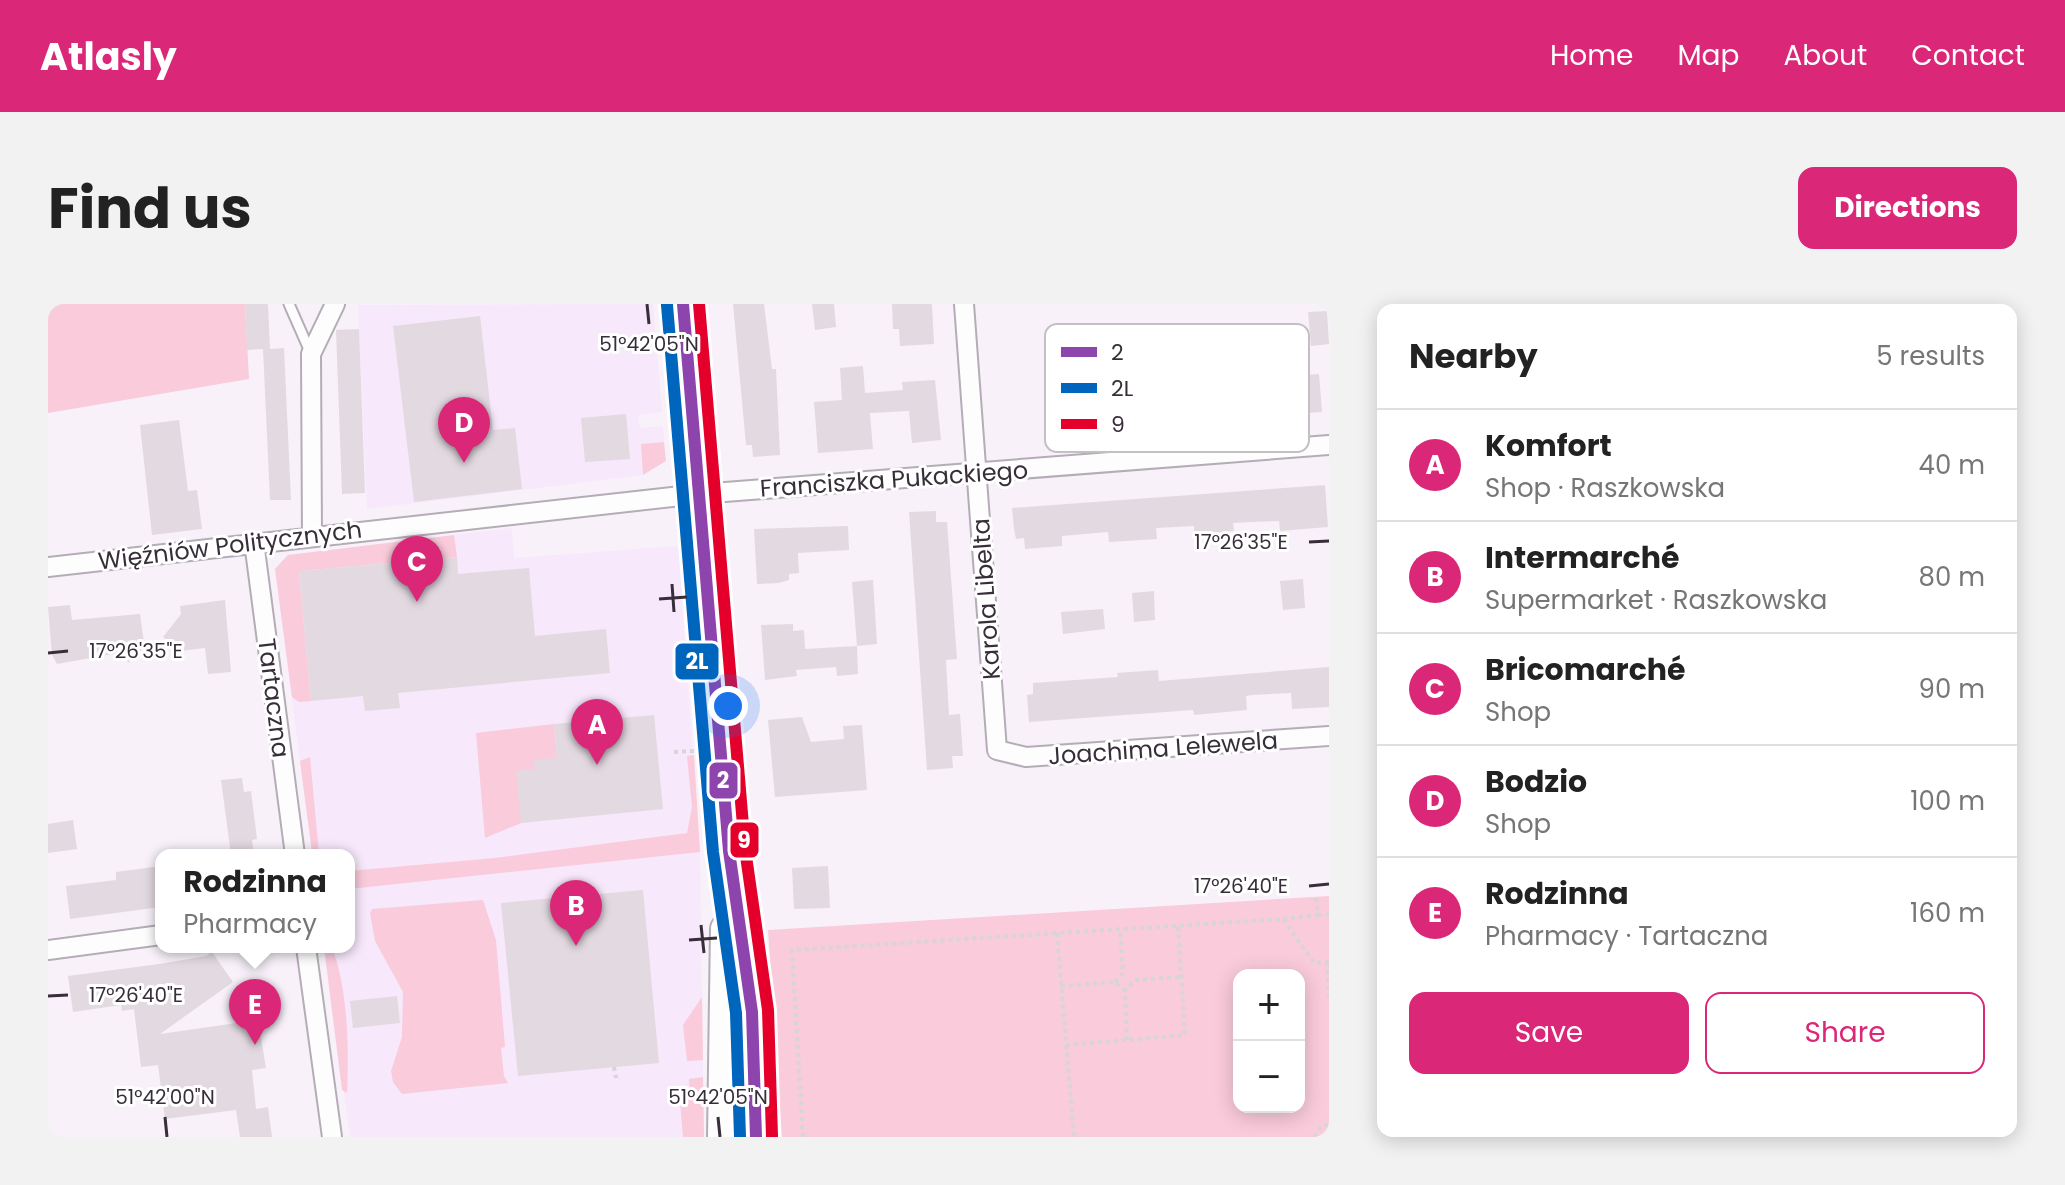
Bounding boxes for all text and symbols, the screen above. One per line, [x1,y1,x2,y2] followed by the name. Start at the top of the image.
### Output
[40,30,177,83] text: Atlasly
[1550,36,1633,75] text: Home
[1677,36,1739,75] text: Map
[1783,36,1867,75] text: About
[1911,36,2025,75] text: Contact
[1798,167,2017,249] button: Directions
[48,169,252,248] text: Find us
[1045,324,1309,452] legend
[599,330,699,358] text: 51°42'05"N
[1409,332,1538,380] text: Nearby
[1111,337,1124,368] text: 2
[1876,338,1985,374] text: 5 results
[1111,373,1134,404] text: 2L
[438,397,490,463] pin: D
[1111,409,1125,440] text: 9
[1485,424,1612,467] text: Komfort
[1425,447,1445,483] text: A
[1919,447,1985,483] text: 40 m
[759,453,1029,505] street label: Franciszka Pukackiego
[1485,470,1725,506] text: Shop · Raszkowska
[96,512,364,578] street label: Więźniów Politycznych
[964,517,1008,681] street label: Karola Libelta
[1194,528,1288,556] text: 17°26'35"E
[391,536,443,602] pin: C
[1485,536,1679,579] text: Intermarché
[1426,559,1444,595] text: B
[1919,559,1985,595] text: 80 m
[1485,582,1827,618] text: Supermarket · Raszkowska
[250,636,298,760] street label: Tartaczna
[89,637,183,665] text: 17°26'35"E
[674,642,720,681] line badge: 2L
[685,646,709,677] text: 2L
[1485,648,1686,691] text: Bricomarché
[1425,671,1445,707] text: C
[1919,671,1985,707] text: 90 m
[708,686,748,726] your location
[1485,694,1551,730] text: Shop
[571,699,623,765] pin: A
[1047,724,1279,772] street label: Joachima Lelewela
[1485,760,1587,803] text: Bodzio
[708,761,739,800] line badge: 2
[717,765,729,796] text: 2
[1426,783,1444,819] text: D
[1910,783,1985,819] text: 100 m
[1485,806,1551,842] text: Shop
[729,821,760,859] line badge: 9
[737,825,751,856] text: 9
[155,849,355,953] popup
[183,860,327,903] text: Rodzinna
[1194,872,1288,900] text: 17°26'40"E
[1485,872,1629,915] text: Rodzinna
[550,880,602,946] pin: B
[1428,895,1442,931] text: E
[1910,895,1985,931] text: 160 m
[183,906,317,942] text: Pharmacy
[1485,918,1768,954] text: Pharmacy · Tartaczna
[1233,969,1305,1113] map controls
[1233,969,1305,1041] button: +
[229,979,281,1045] pin: E
[89,981,183,1009] text: 17°26'40"E
[1409,992,1689,1074] button: Save
[1705,992,1985,1074] button: Share
[1233,1041,1305,1113] button: −
[115,1083,215,1111] text: 51°42'00"N
[668,1083,768,1111] text: 51°42'05"N

